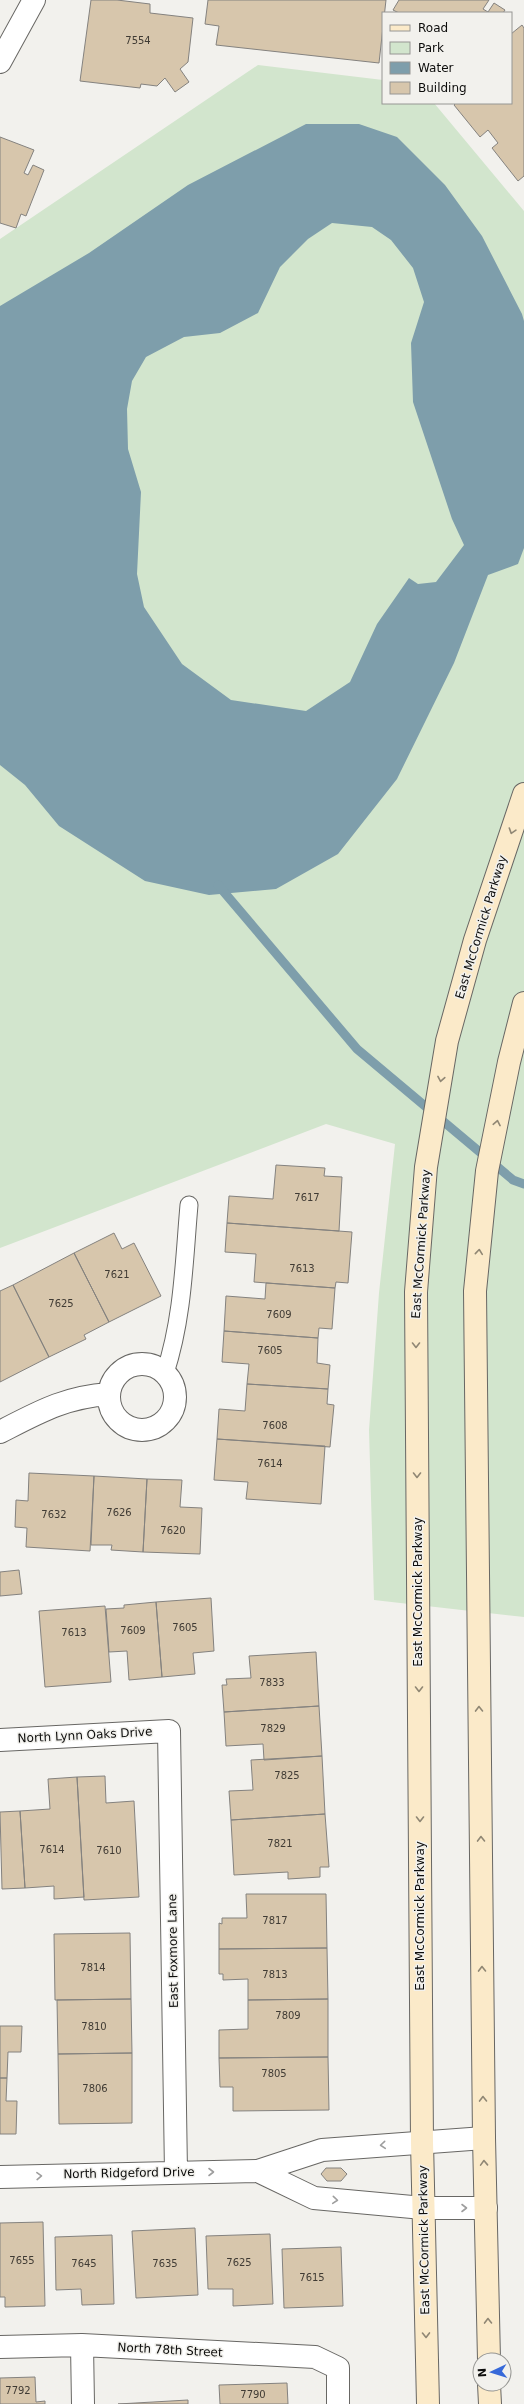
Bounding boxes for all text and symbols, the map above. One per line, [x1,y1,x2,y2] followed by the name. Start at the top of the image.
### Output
[382,12,512,104] legend
[418,21,448,35] text: Road
[125,35,151,46] house number: 7554
[418,41,444,55] text: Park
[418,61,454,75] text: Water
[418,81,467,95] text: Building
[508,828,516,835] one-way arrow
[452,853,510,1001] street label: East McCormick Parkway
[437,1076,445,1082] one-way arrow
[492,1120,501,1126] one-way arrow
[409,1169,433,1319] street label: East McCormick Parkway
[294,1192,320,1203] house number: 7617
[474,1249,483,1255] one-way arrow
[289,1263,315,1274] house number: 7613
[104,1269,130,1280] house number: 7621
[48,1298,74,1309] house number: 7625
[266,1309,292,1320] house number: 7609
[412,1342,420,1348] one-way arrow
[257,1345,283,1356] house number: 7605
[262,1420,288,1431] house number: 7608
[257,1458,283,1469] house number: 7614
[413,1472,421,1478] one-way arrow
[106,1507,132,1518] house number: 7626
[41,1509,67,1520] house number: 7632
[411,1517,425,1667] street label: East McCormick Parkway
[160,1525,186,1536] house number: 7620
[172,1622,198,1633] house number: 7605
[120,1625,146,1636] house number: 7609
[61,1627,87,1638] house number: 7613
[259,1677,285,1688] house number: 7833
[415,1686,423,1692] one-way arrow
[475,1706,483,1712] one-way arrow
[260,1723,286,1734] house number: 7829
[17,1724,153,1746] street label: North Lynn Oaks Drive
[274,1770,300,1781] house number: 7825
[416,1816,424,1822] one-way arrow
[477,1836,485,1842] one-way arrow
[267,1838,293,1849] house number: 7821
[413,1841,427,1991] street label: East McCormick Parkway
[39,1844,65,1855] house number: 7614
[96,1845,122,1856] house number: 7610
[165,1894,181,2008] street label: East Foxmore Lane
[262,1915,288,1926] house number: 7817
[80,1962,106,1973] house number: 7814
[478,1966,486,1972] one-way arrow
[262,1969,288,1980] house number: 7813
[275,2010,301,2021] house number: 7809
[81,2021,107,2032] house number: 7810
[261,2068,287,2079] house number: 7805
[82,2083,108,2094] house number: 7806
[479,2096,487,2102] one-way arrow
[380,2140,386,2149] one-way arrow
[480,2160,489,2166] one-way arrow
[63,2165,195,2181] street label: North Ridgeford Drive
[416,2165,432,2315] street label: East McCormick Parkway
[208,2168,214,2176] one-way arrow
[36,2171,42,2180] one-way arrow
[332,2195,338,2204] one-way arrow
[461,2204,467,2212] one-way arrow
[9,2255,35,2266] house number: 7655
[226,2257,252,2268] house number: 7625
[71,2258,97,2269] house number: 7645
[152,2258,178,2269] house number: 7635
[299,2272,325,2283] house number: 7615
[484,2318,492,2324] one-way arrow
[422,2332,431,2338] one-way arrow
[117,2340,223,2360] street label: North 78th Street
[472,2352,512,2392] north arrow
[476,2368,489,2378] text: N
[5,2385,31,2396] house number: 7792
[240,2389,266,2400] house number: 7790

